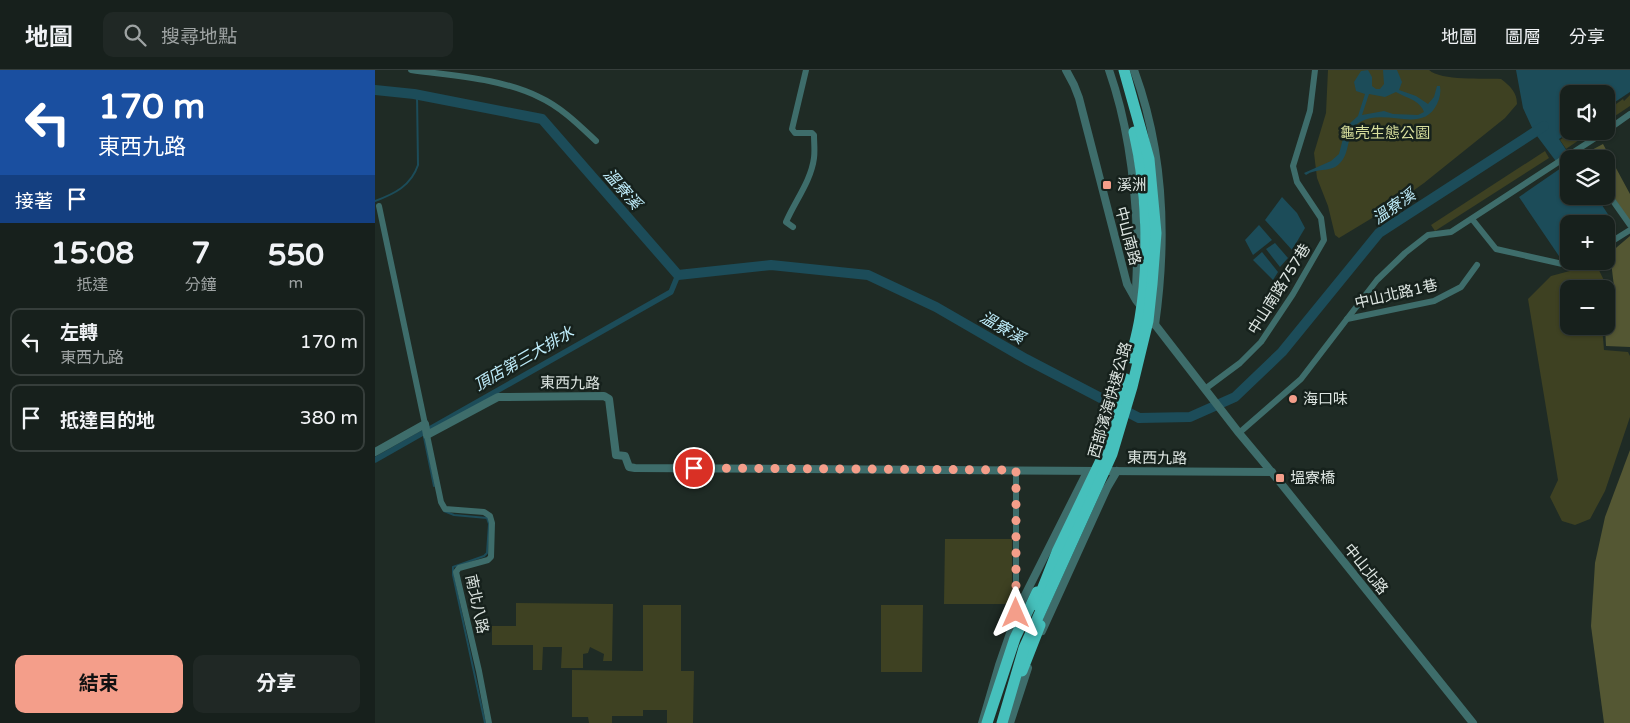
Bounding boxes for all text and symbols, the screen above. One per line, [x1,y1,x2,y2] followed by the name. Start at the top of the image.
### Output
[103,12,453,57] search box
[121,21,149,49] icon: search
[25,23,73,52] text: 地圖
[161,26,237,48] text: 搜尋地點
[1441,26,1477,48] text: 地圖
[1505,26,1541,48] text: 圖層
[1569,26,1605,48] text: 分享
[1560,85,1615,335] map controls
[1560,85,1615,140] button: sound
[98,86,205,128] text: 170 m
[15,90,80,155] icon: left
[1340,124,1430,142] park label: 龜壳生態公園
[98,134,186,160] text: 東西九路
[1560,150,1615,205] button: layers
[599,164,647,215] water label: 溫寮溪
[1117,176,1147,194] place label: 溪洲
[1101,179,1113,191] marker: 溪洲
[1369,184,1421,229] water label: 溫寮溪
[63,185,91,213] icon: arrive
[15,191,53,213] text: 接著
[1112,205,1144,267] street label: 中山南路
[1560,215,1615,270] button: +
[51,235,134,272] text: 15:08
[191,235,210,272] text: 7
[268,237,324,274] text: 550
[1244,240,1314,338] street label: 中山南路757巷
[289,273,303,293] text: m
[76,275,108,295] text: 抵達
[185,275,217,295] text: 分鐘
[1353,276,1439,312] street label: 中山北路1巷
[1560,280,1615,335] button: −
[976,307,1030,350] water label: 溫寮溪
[60,322,98,344] text: 左轉
[470,322,578,396] water label: 頂店第三大排水
[17,328,45,356] icon: left
[300,331,358,353] text: 170 m
[1085,340,1135,460] street label: 西部濱海快速公路
[60,348,124,368] text: 東西九路
[540,373,600,393] street label: 東西九路
[1303,390,1348,408] place label: 海口味
[1287,393,1299,405] marker: 海口味
[17,404,45,432] icon: arrive
[300,407,358,429] text: 380 m
[60,410,155,432] text: 抵達目的地
[673,447,715,489] pin
[1127,448,1187,468] street label: 東西九路
[680,454,708,482] icon: arrive
[1290,469,1335,487] place label: 塭寮橋
[1274,472,1286,484] marker: 塭寮橋
[1340,540,1392,598] street label: 中山北路
[462,573,492,635] street label: 南北八路
[989,586,1041,638] position arrow
[15,655,183,713] button: 結束
[193,655,360,713] button: 分享

